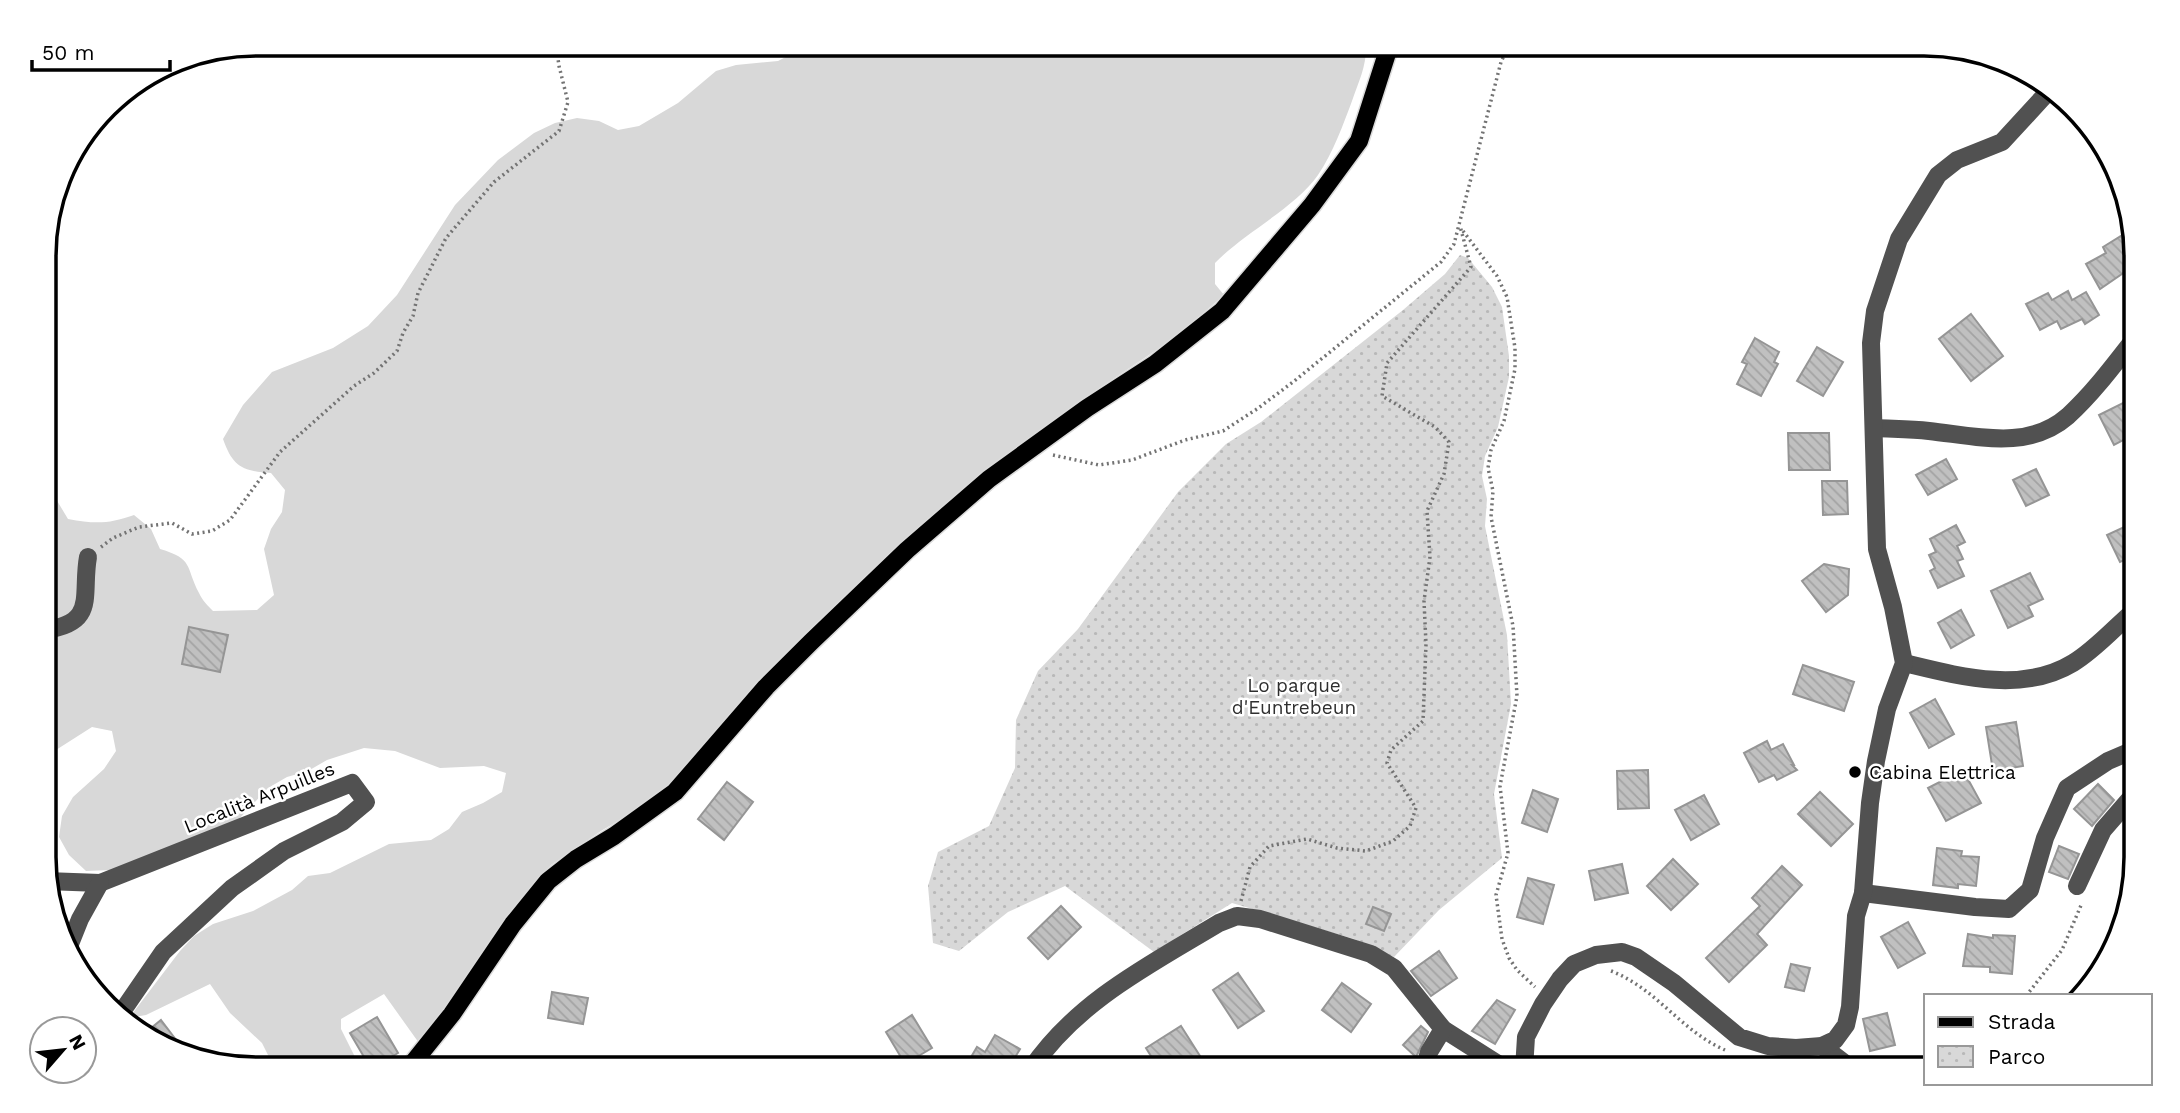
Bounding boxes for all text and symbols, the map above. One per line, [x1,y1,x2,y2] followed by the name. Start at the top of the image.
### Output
[32,28,170,72] scale bar
[42,40,94,65] text: 50 m
[1232,674,1356,719] park label: Lo parque d'Euntrebeun
[181,757,338,838] street label: Località Arpuilles
[1869,761,2016,784] place label: Cabina Elettrica
[1847,764,1863,780] marker: Cabina Elettrica
[1924,994,2152,1085] legend
[1988,1009,2056,1034] text: Strada
[28,1015,98,1085] north arrow
[64,1031,91,1054] text: N
[1988,1044,2045,1069] text: Parco

